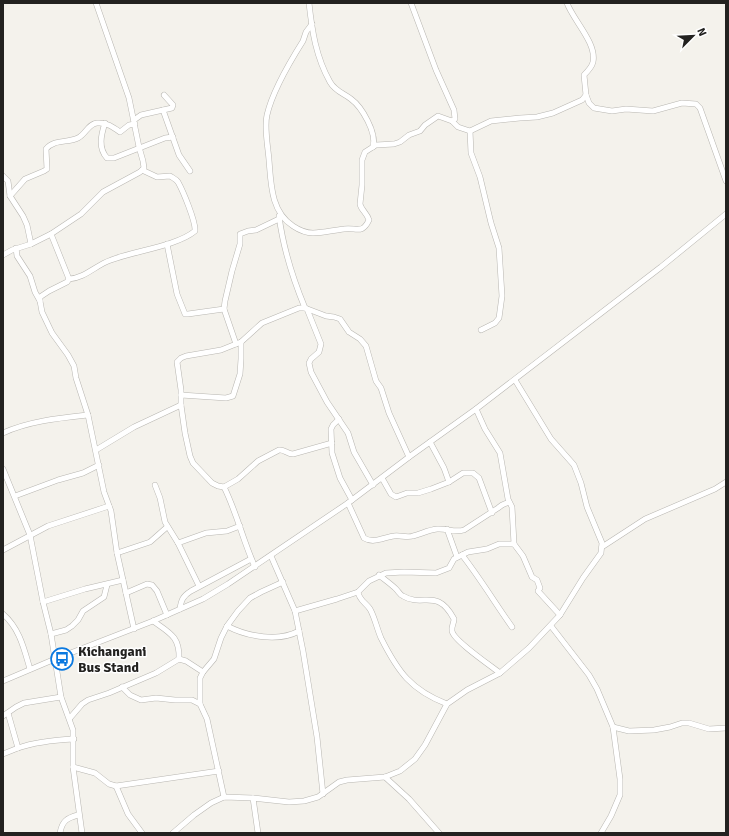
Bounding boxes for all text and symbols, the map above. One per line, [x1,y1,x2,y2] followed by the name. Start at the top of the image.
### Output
[673,16,713,56] north arrow
[694,26,709,38] text: N
[78,643,146,676] place label: Kichangani Bus Stand
[49,646,75,672] bus stop icon: Kichangani Bus Stand

